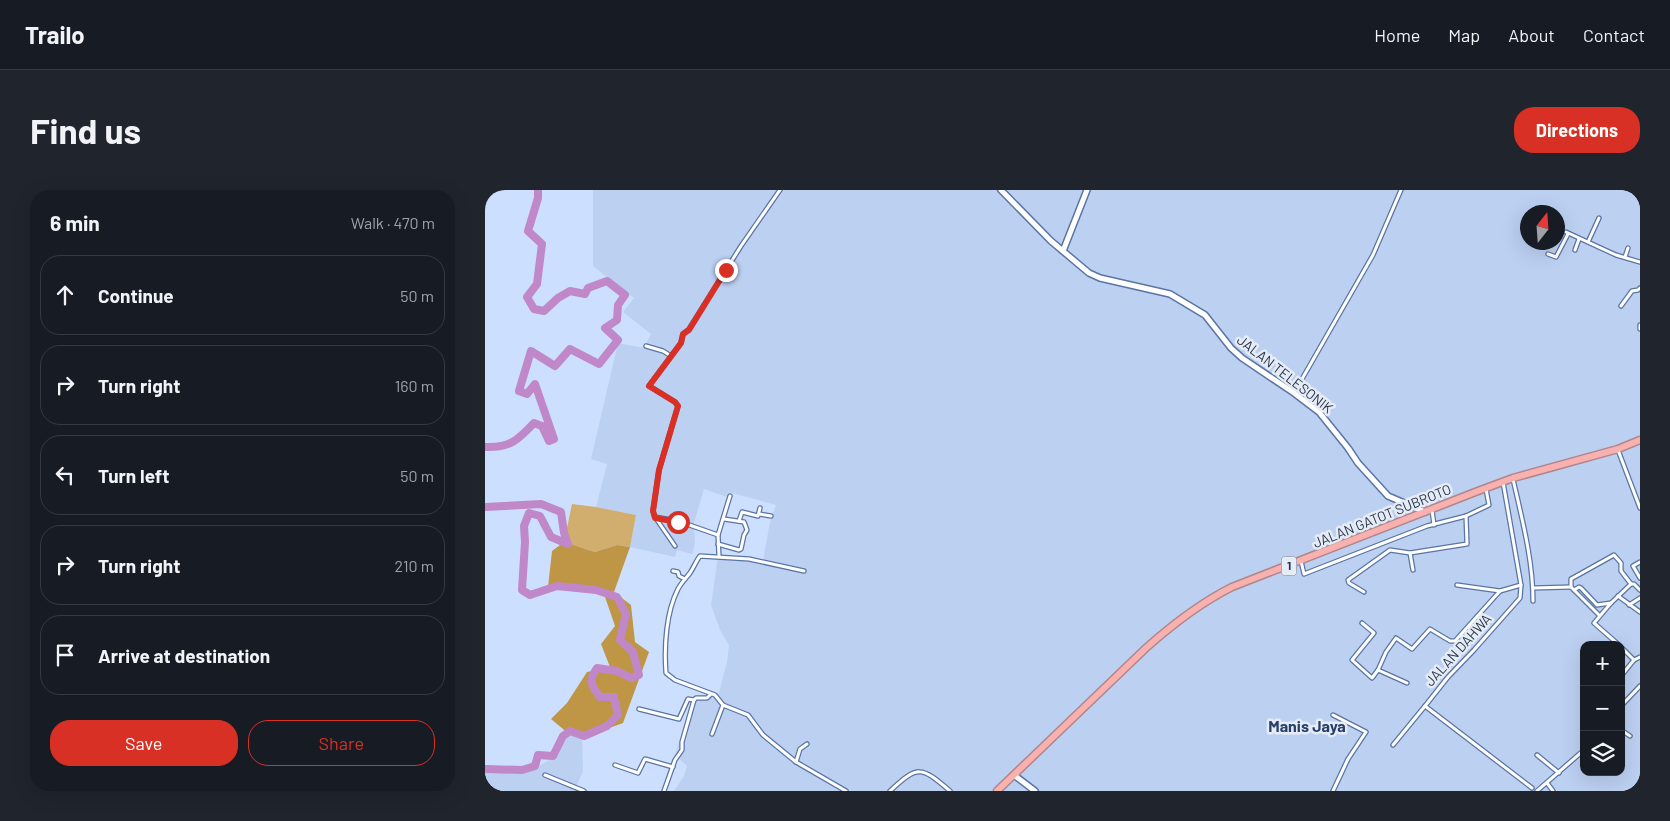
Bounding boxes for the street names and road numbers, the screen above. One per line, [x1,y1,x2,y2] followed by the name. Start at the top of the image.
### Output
[1234,331,1337,417] street label: JALAN TELESONIK
[1310,480,1453,551] street label: JALAN GATOT SUBROTO
[1281,556,1297,576] road number: 1
[1421,610,1495,689] street label: JALAN DAHWA

